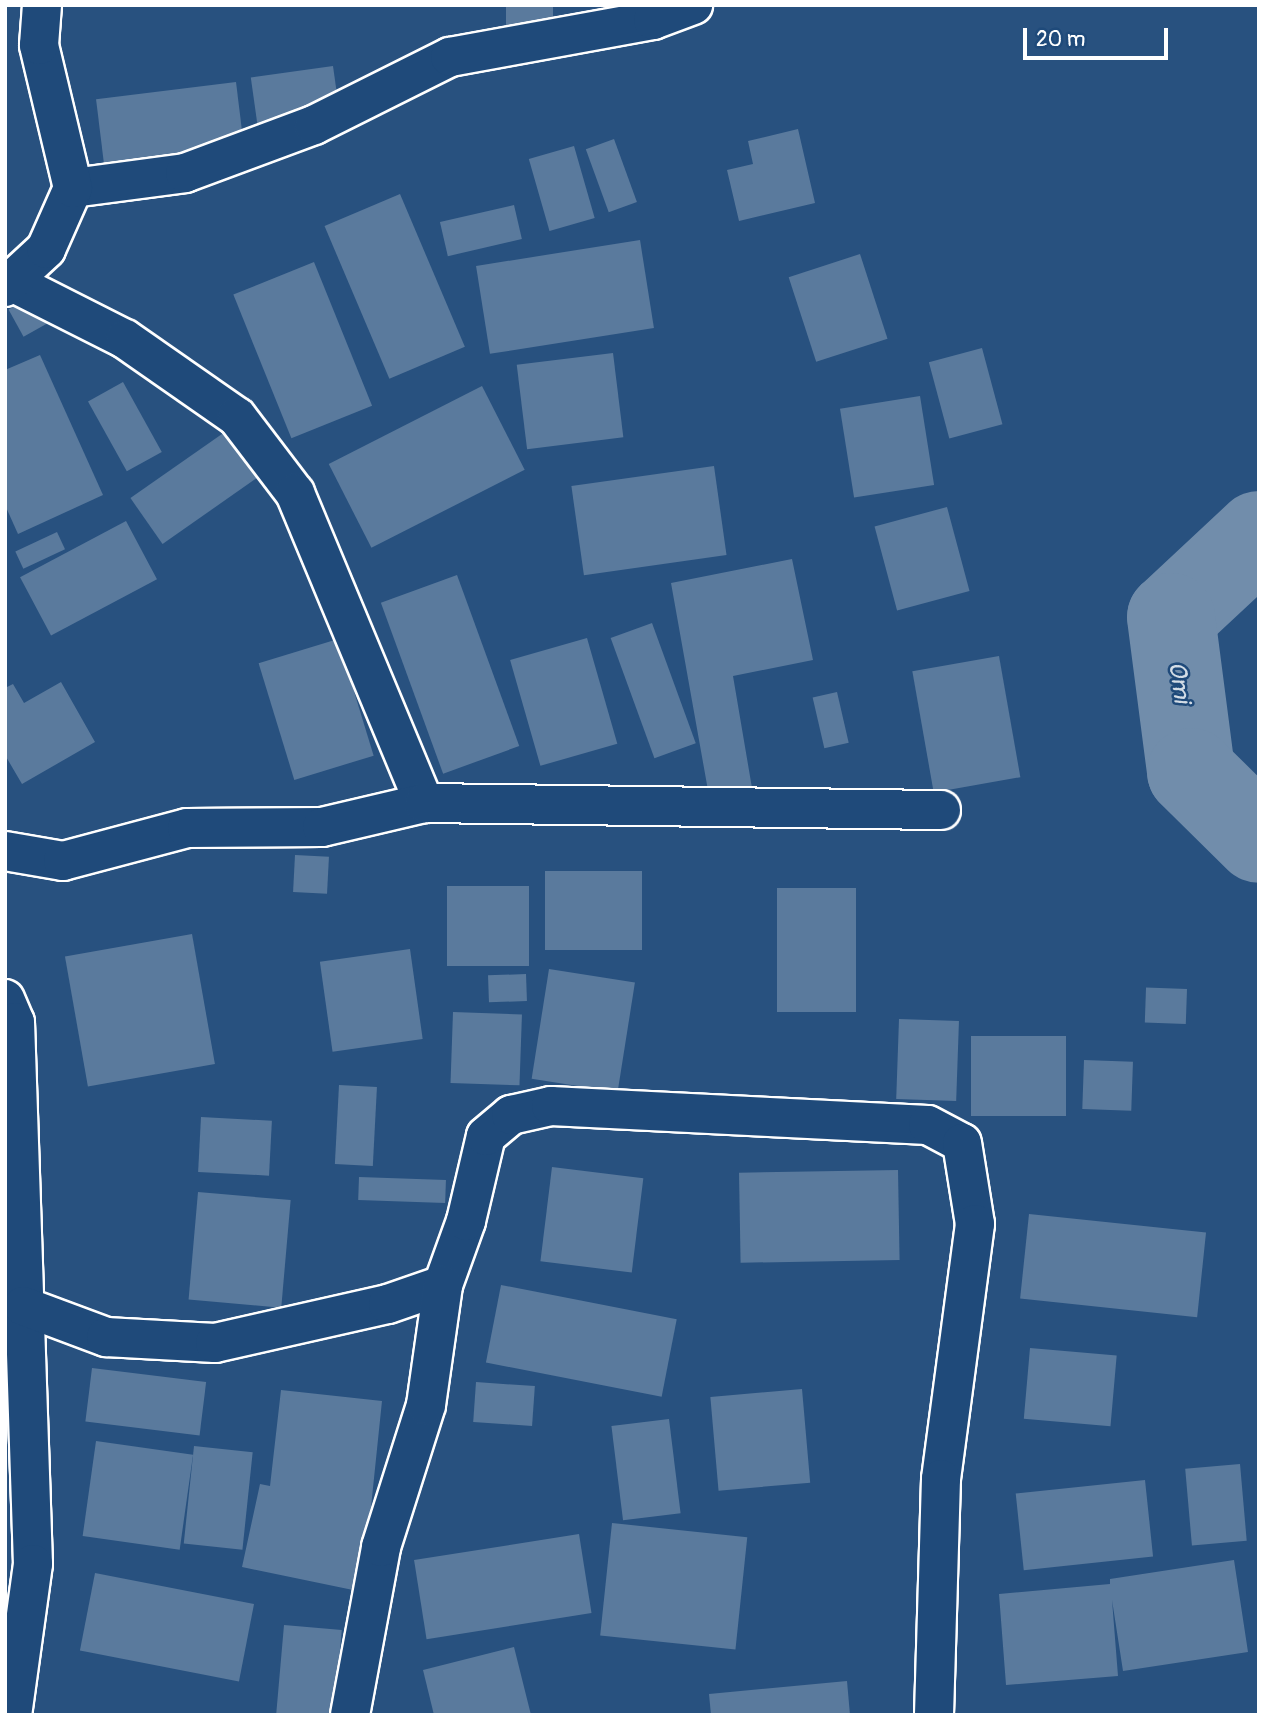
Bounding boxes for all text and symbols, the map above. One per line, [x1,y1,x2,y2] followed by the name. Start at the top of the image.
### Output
[1026,14,1171,58] scale bar
[1036,26,1085,53] text: 20 m
[1162,660,1196,704] water label: Omi

